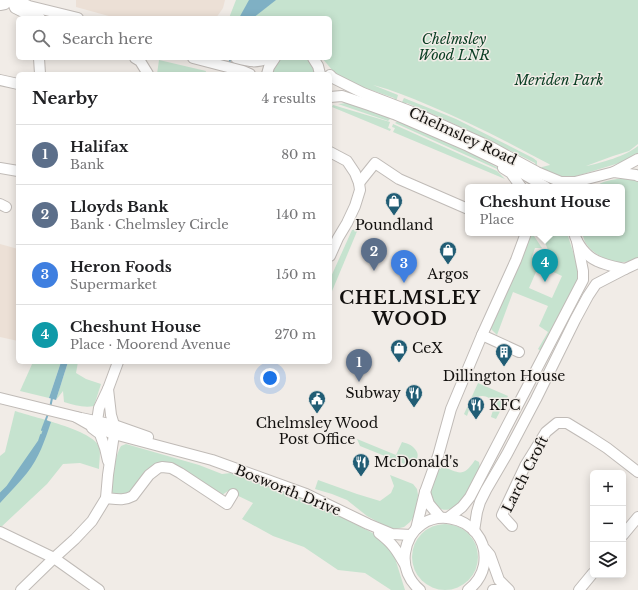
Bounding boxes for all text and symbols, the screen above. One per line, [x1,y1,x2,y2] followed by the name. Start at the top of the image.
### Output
[16,16,332,60] search box
[30,27,52,49] icon: search
[62,29,153,48] text: Search here
[418,30,490,64] park label: Chelmsley Wood LNR
[514,71,603,89] park label: Meriden Park
[32,88,98,109] text: Nearby
[262,90,316,107] text: 4 results
[406,103,520,169] street label: Chelmsley Road
[70,137,129,156] text: Halifax
[42,146,48,163] text: 1
[281,146,316,163] text: 80 m
[70,156,104,173] text: Bank
[465,184,625,236] popup
[384,191,404,216] shop icon: Poundland
[480,192,610,211] text: Cheshunt House
[70,197,168,216] text: Lloyds Bank
[41,206,49,223] text: 2
[276,206,316,223] text: 140 m
[480,211,514,228] text: Place
[70,216,229,233] text: Bank · Chelmsley Circle
[355,216,434,234] place label: Poundland
[361,238,387,271] pin: 2
[438,240,458,265] shop icon: Argos
[532,249,558,282] pin: 4
[391,250,417,283] pin: 3
[70,257,172,276] text: Heron Foods
[426,265,469,283] place label: Argos
[41,266,49,283] text: 3
[276,266,316,283] text: 150 m
[70,276,157,293] text: Supermarket
[339,287,481,330] district label: CHELMSLEY WOOD
[70,317,201,336] text: Cheshunt House
[41,326,49,343] text: 4
[275,326,316,343] text: 270 m
[70,336,231,353] text: Place · Moorend Avenue
[389,338,409,363] shop icon: CeX
[412,339,443,357] place label: CeX
[494,342,514,367] building icon: Dillington House
[346,349,372,382] pin: 1
[443,367,565,385] place label: Dillington House
[260,368,280,388] your location
[404,383,424,408] restaurant icon: Subway
[345,384,401,402] place label: Subway
[307,389,327,414] public building icon: Chelmsley Wood Post Office
[466,395,486,420] restaurant icon: KFC
[489,396,521,414] place label: KFC
[256,414,379,448] place label: Chelmsley Wood Post Office
[498,432,552,515] street label: Larch Croft
[351,452,371,477] restaurant icon: McDonald's
[374,453,459,471] place label: McDonald's
[232,461,344,519] street label: Bosworth Drive
[590,470,626,578] map controls
[590,470,626,506] button: +
[590,506,626,542] button: −
[590,542,626,578] button: layers

